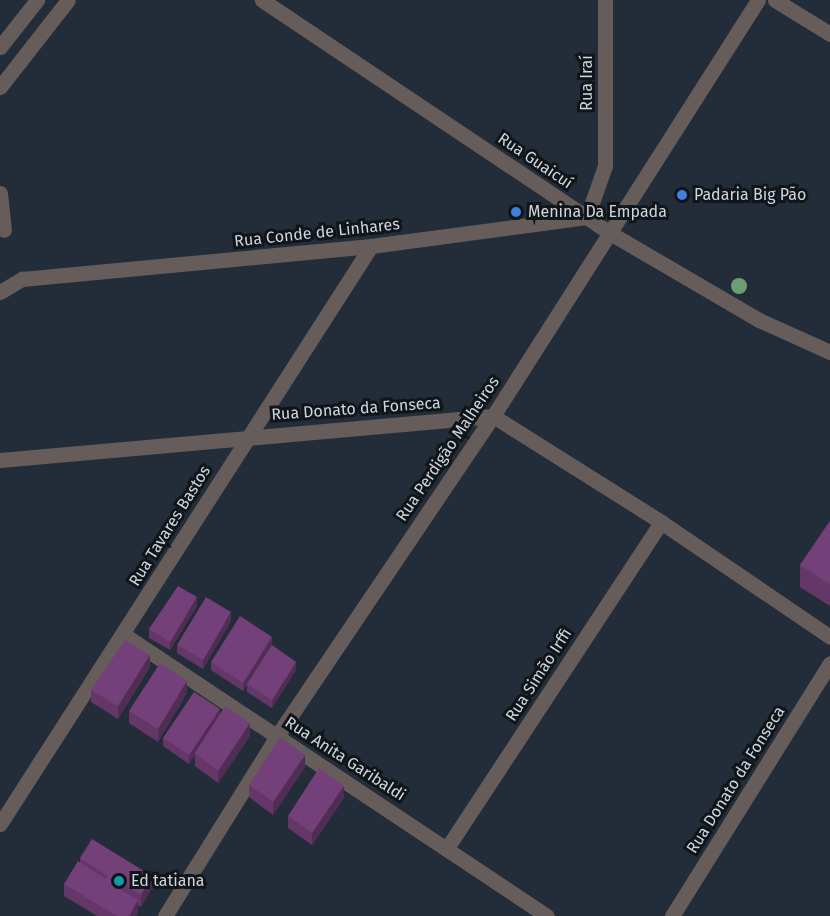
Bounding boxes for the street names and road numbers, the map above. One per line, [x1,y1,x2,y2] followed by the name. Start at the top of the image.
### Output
[577,55,597,111] street label: Rua Iraí
[494,129,576,193] street label: Rua Guaicuí
[233,215,401,251] street label: Rua Conde de Linhares
[392,373,504,525] street label: Rua Perdigão Malheiros
[271,394,441,424] street label: Rua Donato da Fonseca
[125,462,215,590] street label: Rua Tavares Bastos
[502,625,576,725] street label: Rua Simão Irffi
[683,703,789,857] street label: Rua Donato da Fonseca
[281,713,409,805] street label: Rua Anita Garibaldi

